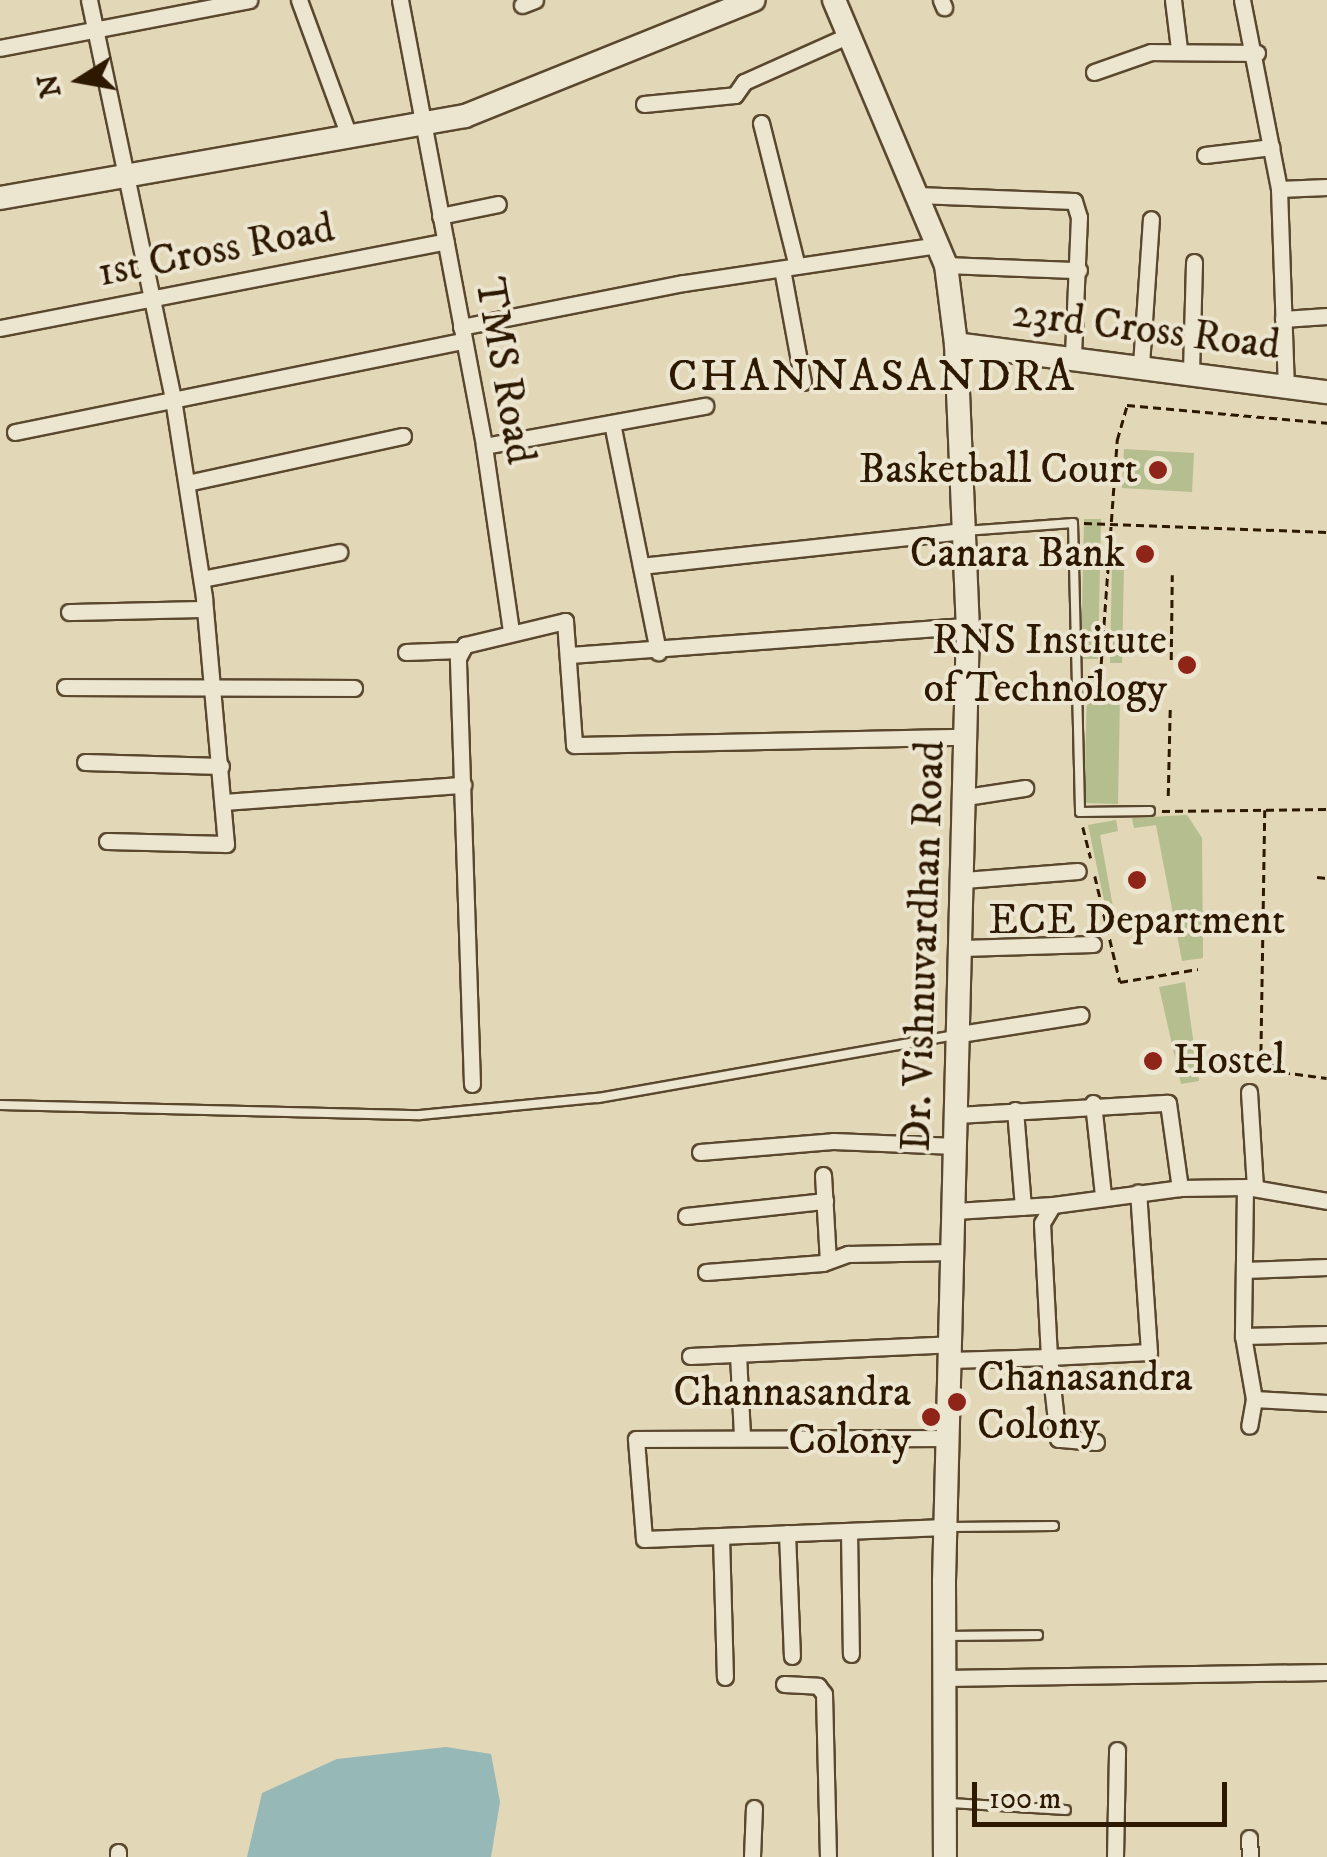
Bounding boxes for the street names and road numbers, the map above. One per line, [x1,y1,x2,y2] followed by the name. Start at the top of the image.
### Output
[94,203,338,299] street label: 1st Cross Road
[463,274,545,468] street label: TMS Road
[1009,289,1283,371] street label: 23rd Cross Road
[892,740,956,1152] street label: Dr. Vishnuvardhan Road

